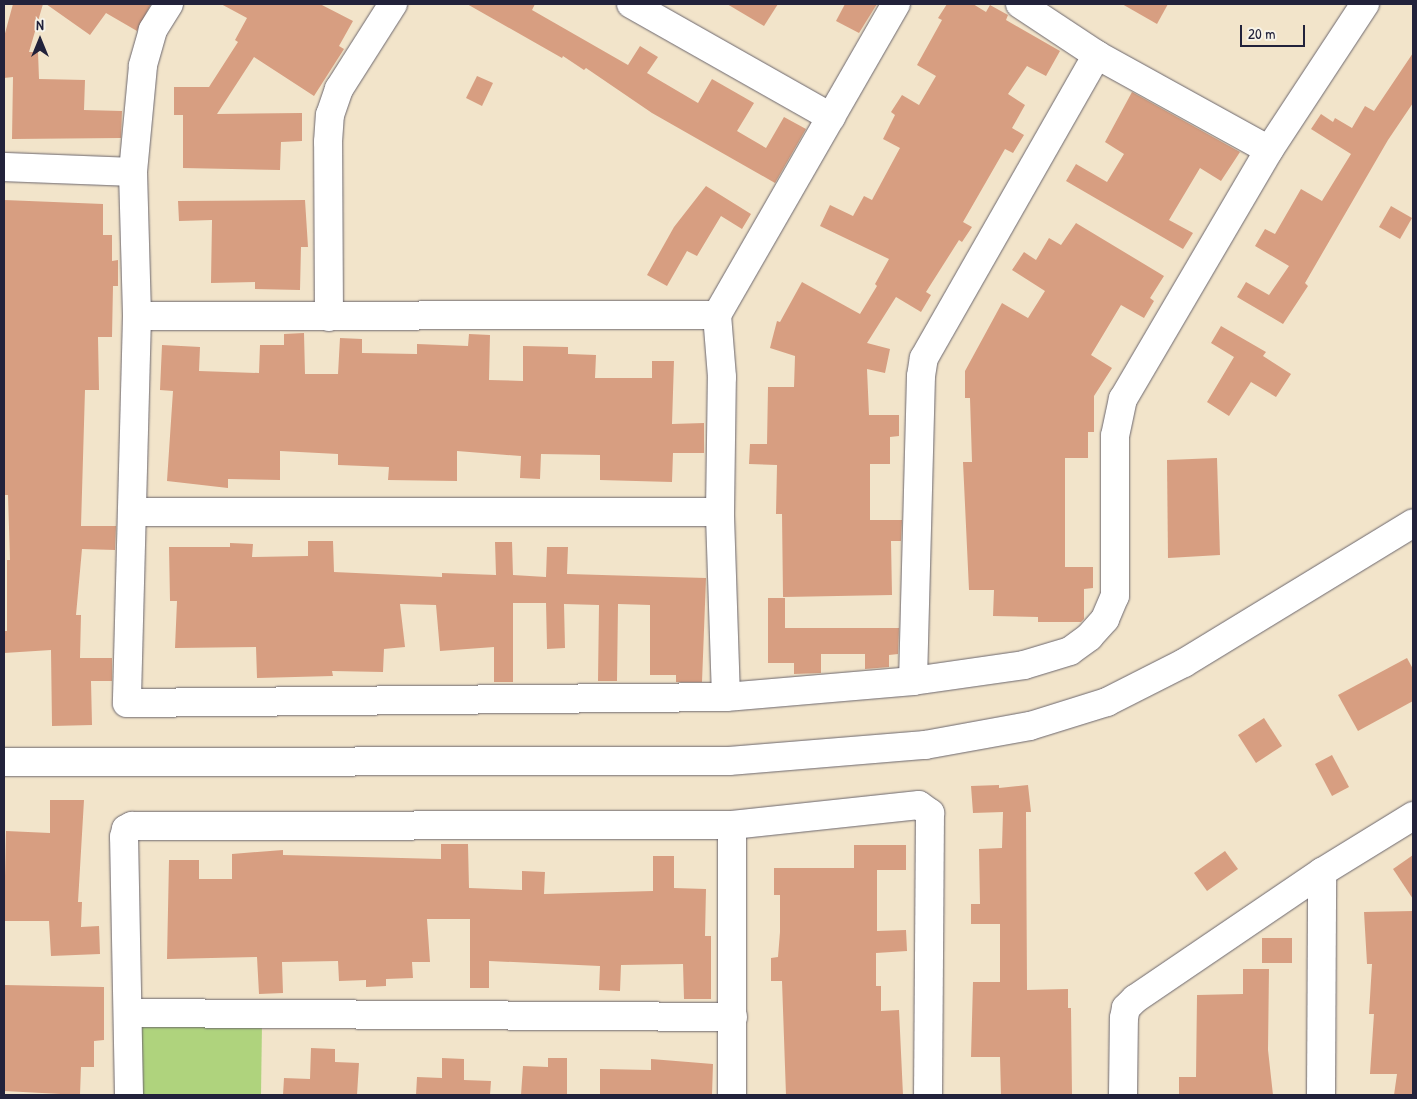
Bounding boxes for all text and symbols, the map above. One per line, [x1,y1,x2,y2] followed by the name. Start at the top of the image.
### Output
[15,15,65,65] north arrow
[36,15,44,34] text: N
[1242,15,1307,47] scale bar
[1248,23,1275,44] text: 20 m

